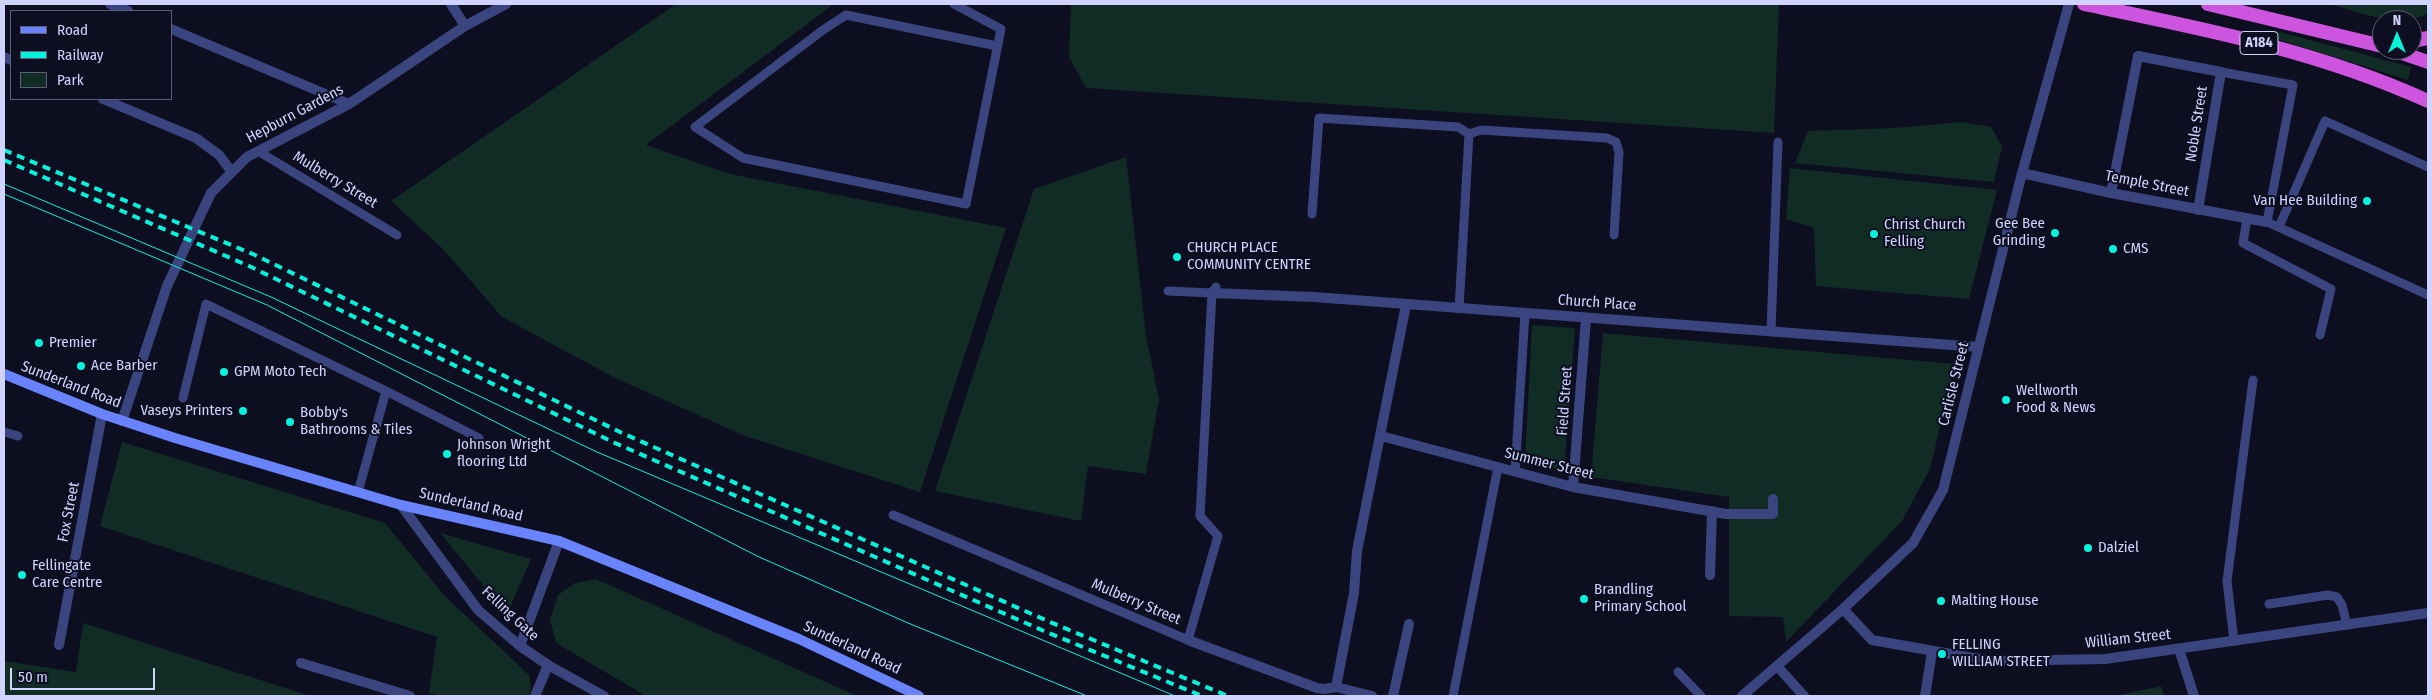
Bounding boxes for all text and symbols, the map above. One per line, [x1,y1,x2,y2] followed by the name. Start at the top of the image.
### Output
[10,10,172,100] legend
[2372,10,2422,60] north arrow
[2393,12,2401,29] text: N
[57,21,88,39] text: Road
[2240,32,2278,54] road number: A184
[57,46,104,64] text: Railway
[57,71,84,89] text: Park
[243,81,347,147] street label: Hepburn Gardens
[2182,85,2212,163] street label: Noble Street
[289,148,381,212] street label: Mulberry Street
[2104,167,2190,201] street label: Temple Street
[2253,192,2357,210] place label: Van Hee Building
[2361,195,2373,207] marker: Van Hee Building
[1993,215,2045,250] place label: Gee Bee Grinding
[1884,216,1966,251] place label: Christ Church Felling
[2049,227,2061,239] marker: Gee Bee Grinding
[1868,228,1880,240] marker: Christ Church Felling
[1187,239,1311,274] place label: CHURCH PLACE COMMUNITY CENTRE
[2123,240,2148,258] place label: CMS
[2107,243,2119,255] marker: CMS
[1171,251,1183,263] marker: CHURCH PLACE COMMUNITY CENTRE
[1557,291,1637,315] street label: Church Place
[49,334,97,352] place label: Premier
[33,337,45,349] marker: Premier
[1935,340,1973,428] street label: Carlisle Street
[91,357,157,375] place label: Ace Barber
[18,358,124,412] street label: Sunderland Road
[75,360,87,372] marker: Ace Barber
[234,363,327,381] place label: GPM Moto Tech
[218,366,230,378] marker: GPM Moto Tech
[1554,366,1576,436] street label: Field Street
[2016,382,2096,417] place label: Wellworth Food & News
[2000,394,2012,406] marker: Wellworth Food & News
[140,402,233,420] place label: Vaseys Printers
[300,404,412,439] place label: Bobby's Bathrooms & Tiles
[237,405,249,417] marker: Vaseys Printers
[284,416,296,428] marker: Bobby's Bathrooms & Tiles
[457,436,551,471] place label: Johnson Wright flooring Ltd
[1502,444,1596,484] street label: Summer Street
[441,448,453,460] marker: Johnson Wright flooring Ltd
[54,480,84,544] street label: Fox Street
[417,484,525,526] street label: Sunderland Road
[2098,539,2139,557] place label: Dalziel
[2082,542,2094,554] marker: Dalziel
[32,557,102,592] place label: Fellingate Care Centre
[16,569,28,581] marker: Fellingate Care Centre
[1089,575,1183,629] street label: Mulberry Street
[1594,581,1686,616] place label: Brandling Primary School
[478,583,542,645] street label: Felling Gate
[1951,592,2039,610] place label: Malting House
[1578,593,1590,605] marker: Brandling Primary School
[1935,595,1947,607] marker: Malting House
[800,618,904,678] street label: Sunderland Road
[2084,626,2172,652] street label: William Street
[1952,636,2050,671] place label: FELLING WILLIAM STREET
[1936,648,1948,660] marker: FELLING WILLIAM STREET
[12,658,158,690] scale bar
[18,668,48,686] text: 50 m

